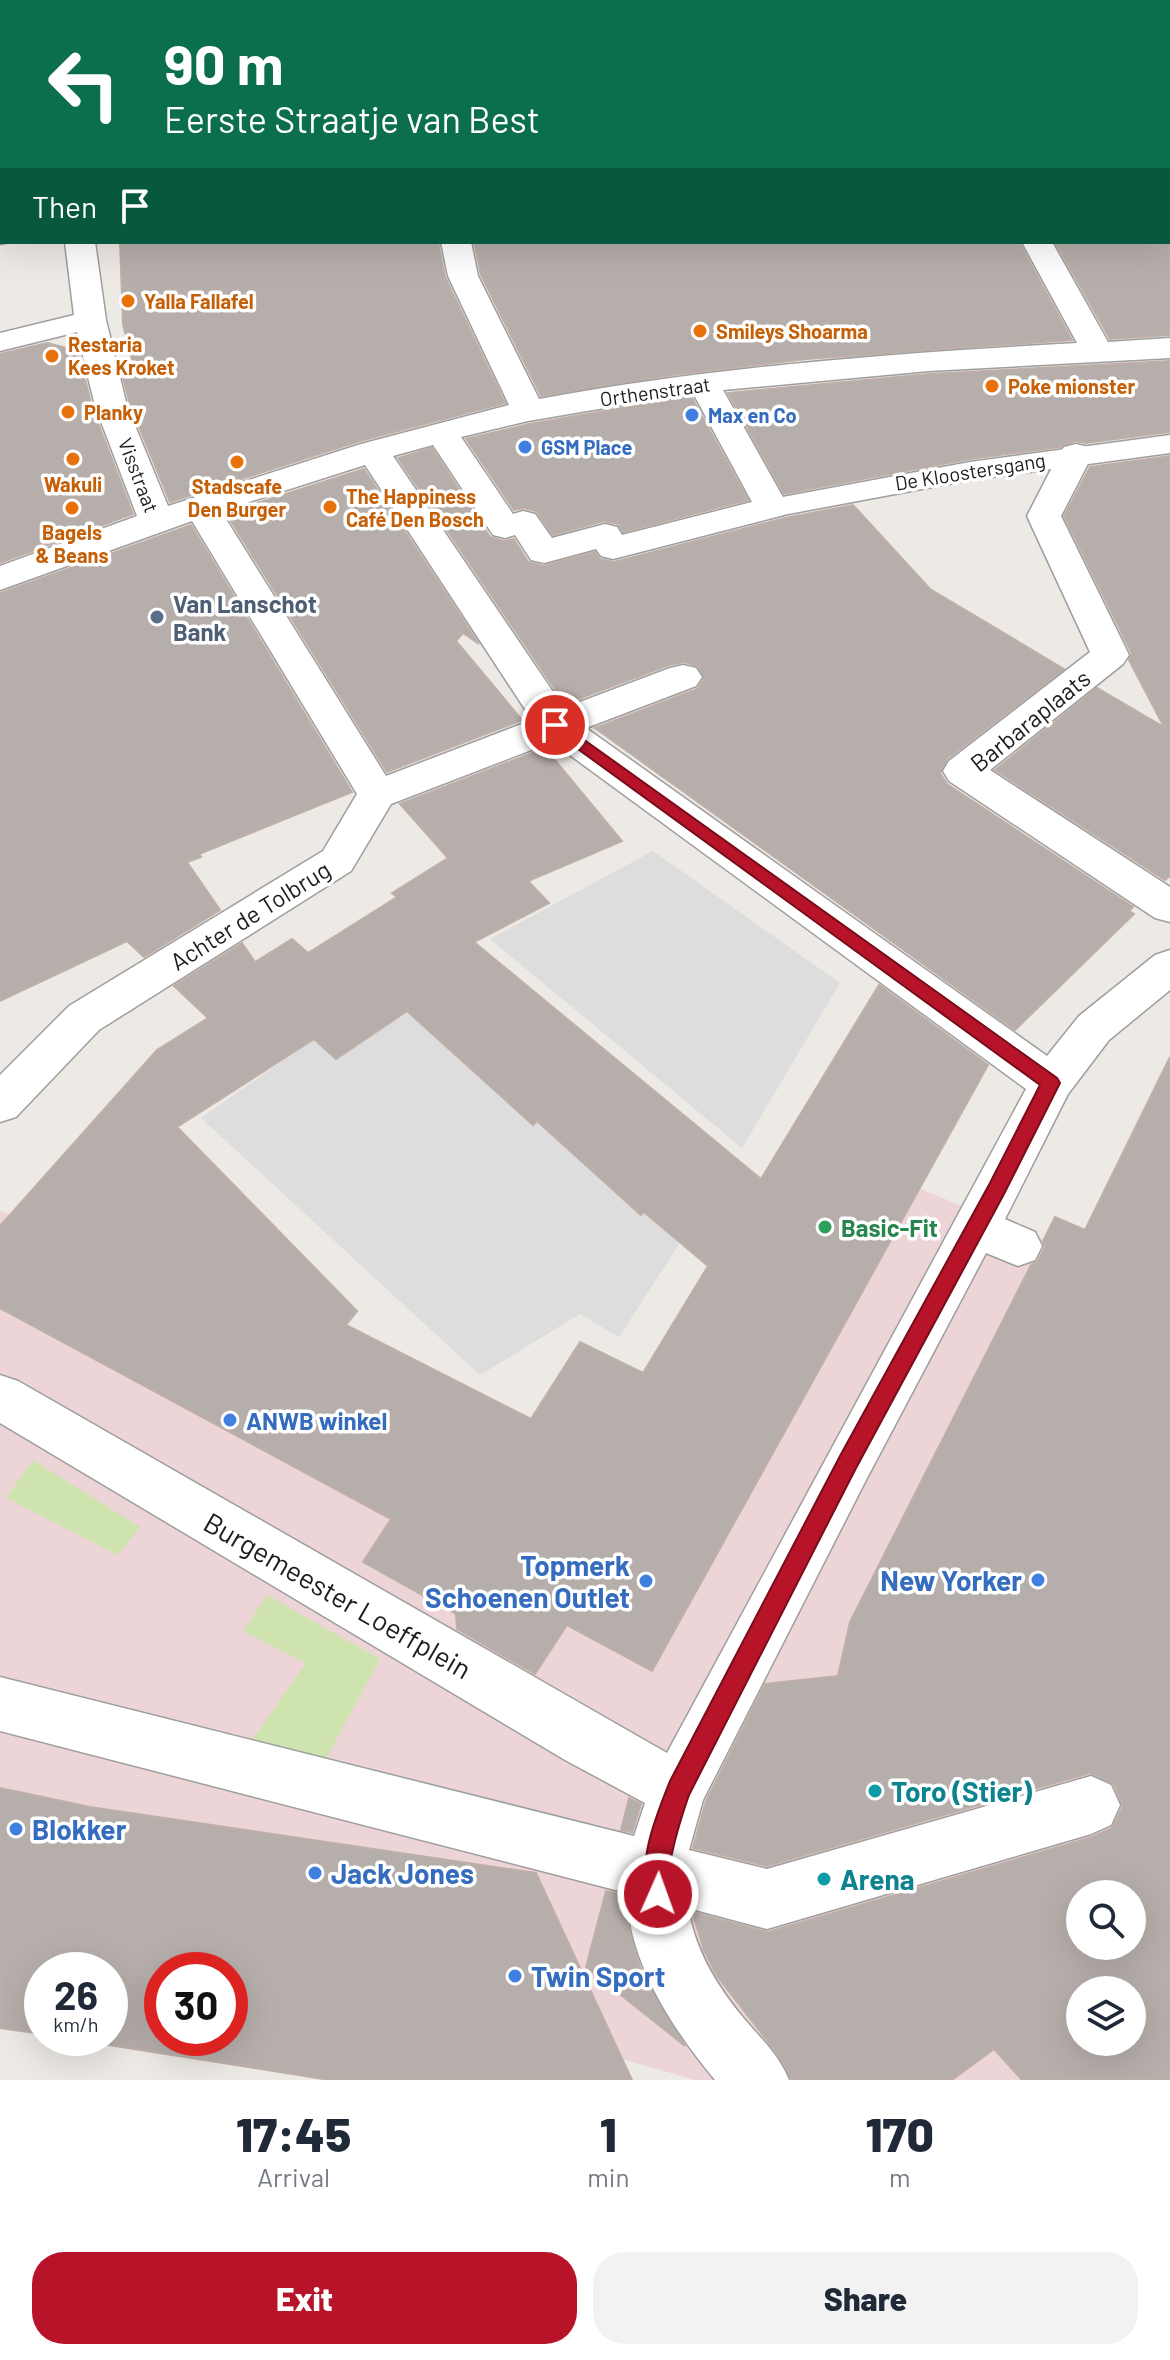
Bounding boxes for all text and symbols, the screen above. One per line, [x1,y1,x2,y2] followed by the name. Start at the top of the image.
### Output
[164,29,284,96] text: 90 m
[32,32,136,136] icon: left
[164,97,540,140] text: Eerste Straatje van Best
[113,184,157,228] icon: arrive
[32,188,97,224] text: Then
[144,289,254,313] place label: Yalla Fallafel
[119,292,137,310] marker: Yalla Fallafel
[716,319,868,343] place label: Smileys Shoarma
[691,322,709,340] marker: Smileys Shoarma
[68,332,175,379] place label: Restaria Kees Kroket
[43,347,61,365] marker: Restaria Kees Kroket
[598,371,712,411] street label: Orthenstraat
[1008,374,1135,398] place label: Poke mionster
[983,377,1001,395] marker: Poke mionster
[84,400,143,424] place label: Planky
[59,403,77,421] marker: Planky
[708,403,797,427] place label: Max en Co
[683,406,701,424] marker: Max en Co
[114,434,164,516] street label: Visstraat
[541,435,632,459] place label: GSM Place
[516,438,534,456] marker: GSM Place
[893,447,1047,495] street label: De Kloostersgang
[64,450,82,468] marker: Wakuli
[228,453,246,471] marker: Stadscafe Den Burger
[44,472,102,496] place label: Wakuli
[188,474,286,521] place label: Stadscafe Den Burger
[346,484,484,531] place label: The Happiness Café Den Bosch
[321,498,339,516] marker: The Happiness Café Den Bosch
[63,499,81,517] marker: Bagels & Beans
[36,520,108,567] place label: Bagels & Beans
[173,589,317,646] place label: Van Lanschot Bank
[148,608,166,626] marker: Van Lanschot Bank
[964,663,1096,777] street label: Barbaraplaats
[521,691,589,759] pin
[533,703,577,747] icon: arrive
[165,854,335,976] street label: Achter de Tolbrug
[841,1213,938,1242] place label: Basic-Fit
[816,1218,834,1236] marker: Basic-Fit
[246,1406,387,1435] place label: ANWB winkel
[221,1411,239,1429] marker: ANWB winkel
[198,1504,478,1686] street label: Burgemeester Loeffplein
[425,1548,630,1614] place label: Topmerk Schoenen Outlet
[880,1563,1022,1597] place label: New Yorker
[1029,1571,1047,1589] marker: New Yorker
[637,1572,655,1590] marker: Topmerk Schoenen Outlet
[891,1774,1032,1808] place label: Toro (Stier)
[866,1782,884,1800] marker: Toro (Stier)
[32,1812,127,1846] place label: Blokker
[7,1820,25,1838] marker: Blokker
[616,1852,700,1936] position arrow
[331,1856,474,1890] place label: Jack Jones
[840,1862,915,1896] place label: Arena
[306,1864,324,1882] marker: Jack Jones
[815,1870,833,1888] marker: Arena
[1066,1880,1146,2056] map controls
[1066,1880,1146,1960] button: search
[144,1952,248,2056] speed limit sign: 30
[531,1959,665,1993] place label: Twin Sport
[506,1967,524,1985] marker: Twin Sport
[54,1970,98,2018] text: 26
[1066,1976,1146,2056] button: layers
[53,2012,99,2036] text: km/h
[236,2104,351,2162] text: 17:45
[600,2104,617,2162] text: 1
[865,2104,934,2162] text: 170
[257,2161,330,2192] text: Arrival
[587,2161,629,2192] text: min
[889,2161,910,2192] text: m
[32,2252,577,2344] button: Exit
[593,2252,1138,2344] button: Share

